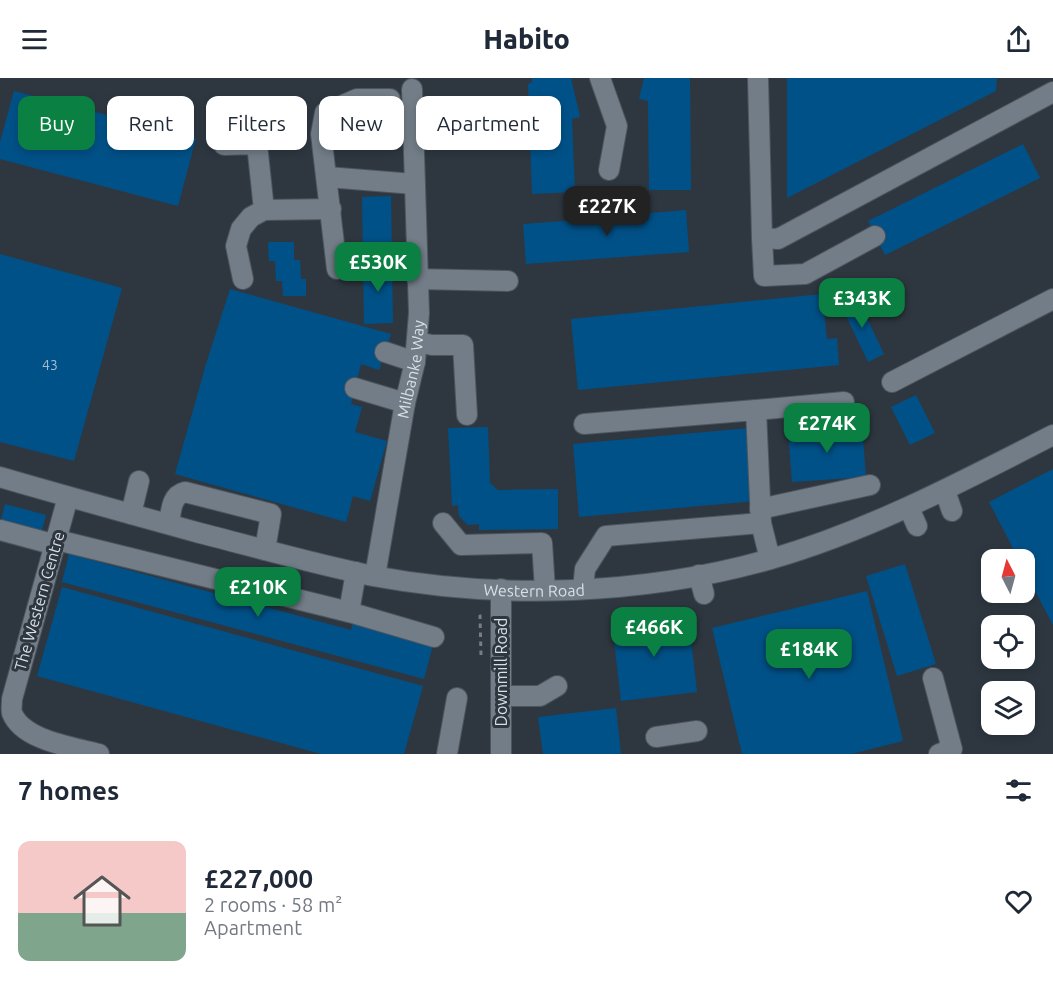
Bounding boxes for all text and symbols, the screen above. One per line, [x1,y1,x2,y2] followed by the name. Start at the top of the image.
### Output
[18,23,51,56] icon: menu
[1002,23,1035,56] icon: share
[483,24,570,54] text: Habito
[18,96,95,150] chip: Buy
[107,96,194,150] chip: Rent
[206,96,307,150] chip: Filters
[319,96,404,150] chip: New
[416,96,561,150] chip: Apartment
[565,186,649,237] pin: £227K
[578,194,636,217] text: £227K
[336,242,420,293] pin: £530K
[349,250,407,273] text: £530K
[820,278,904,329] pin: £343K
[833,286,891,309] text: £343K
[394,319,427,420] street label: Milbanke Way
[42,357,58,373] house number: 43
[785,403,869,454] pin: £274K
[798,411,856,434] text: £274K
[11,529,67,673] street label: The Western Centre
[981,549,1035,603] north arrow
[981,549,1035,735] map controls
[216,567,300,618] pin: £210K
[229,575,287,598] text: £210K
[483,580,585,600] street label: Western Road
[612,607,696,658] pin: £466K
[625,615,683,638] text: £466K
[981,615,1035,669] button: locate
[492,618,510,726] street label: Downmill Road
[767,629,851,680] pin: £184K
[780,637,838,660] text: £184K
[981,681,1035,735] button: layers
[1002,774,1035,807] icon: filters
[18,776,119,805] text: 7 homes
[204,864,313,893] text: £227,000
[66,865,138,937] icon: home
[1002,885,1035,918] icon: heart
[204,893,342,916] text: 2 rooms · 58 m²
[204,916,302,939] text: Apartment

